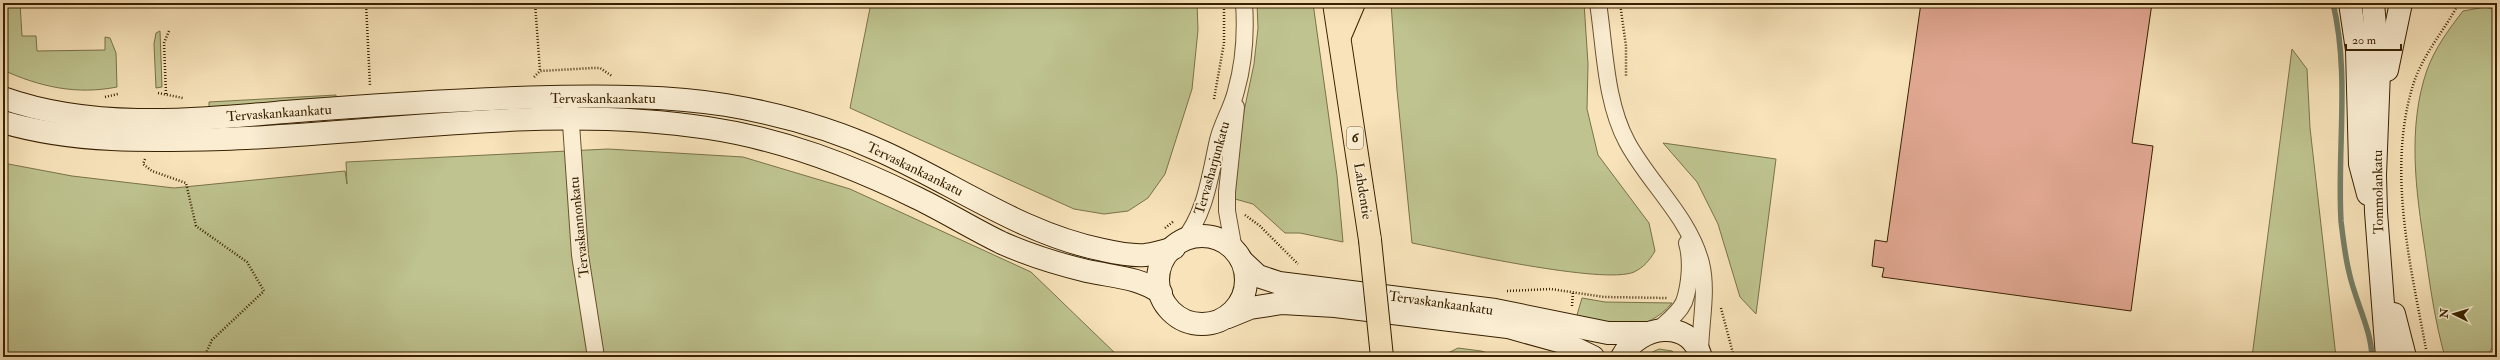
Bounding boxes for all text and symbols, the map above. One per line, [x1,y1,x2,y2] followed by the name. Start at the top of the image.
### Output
[2346,26,2401,52] scale bar
[2352,33,2377,48] text: 20 m
[550,90,656,107] street label: Tervaskankaankatu
[226,101,332,125] street label: Tervaskankaankatu
[1191,119,1233,217] street label: Tervasharjunkatu
[1347,127,1363,149] road number: 6
[864,138,966,200] street label: Tervaskankaankatu
[2369,150,2387,234] street label: Tommolankatu
[1350,161,1376,221] street label: Lahdentie
[565,176,593,278] street label: Tervaskannonkatu
[1388,287,1494,319] street label: Tervaskankaankatu
[2434,294,2474,334] north arrow
[2438,307,2452,320] text: N

